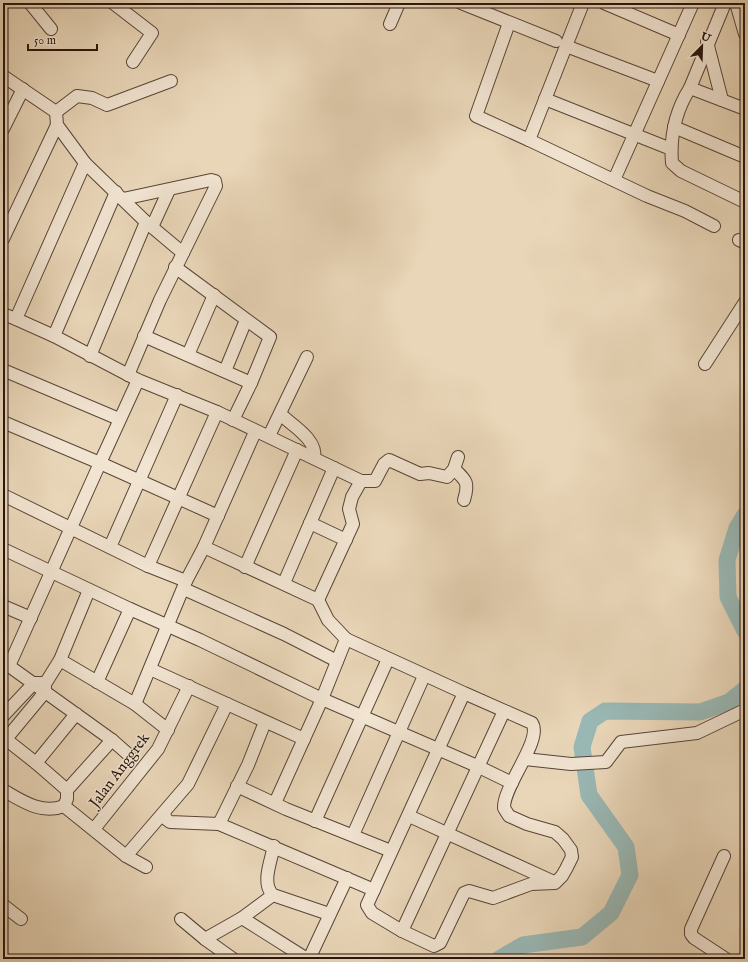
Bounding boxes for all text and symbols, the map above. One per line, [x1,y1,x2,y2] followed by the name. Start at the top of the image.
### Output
[28,26,97,52] scale bar
[682,26,722,66] north arrow
[698,29,713,46] text: U
[34,33,56,48] text: 50 m
[84,728,154,813] street label: Jalan Anggrek

